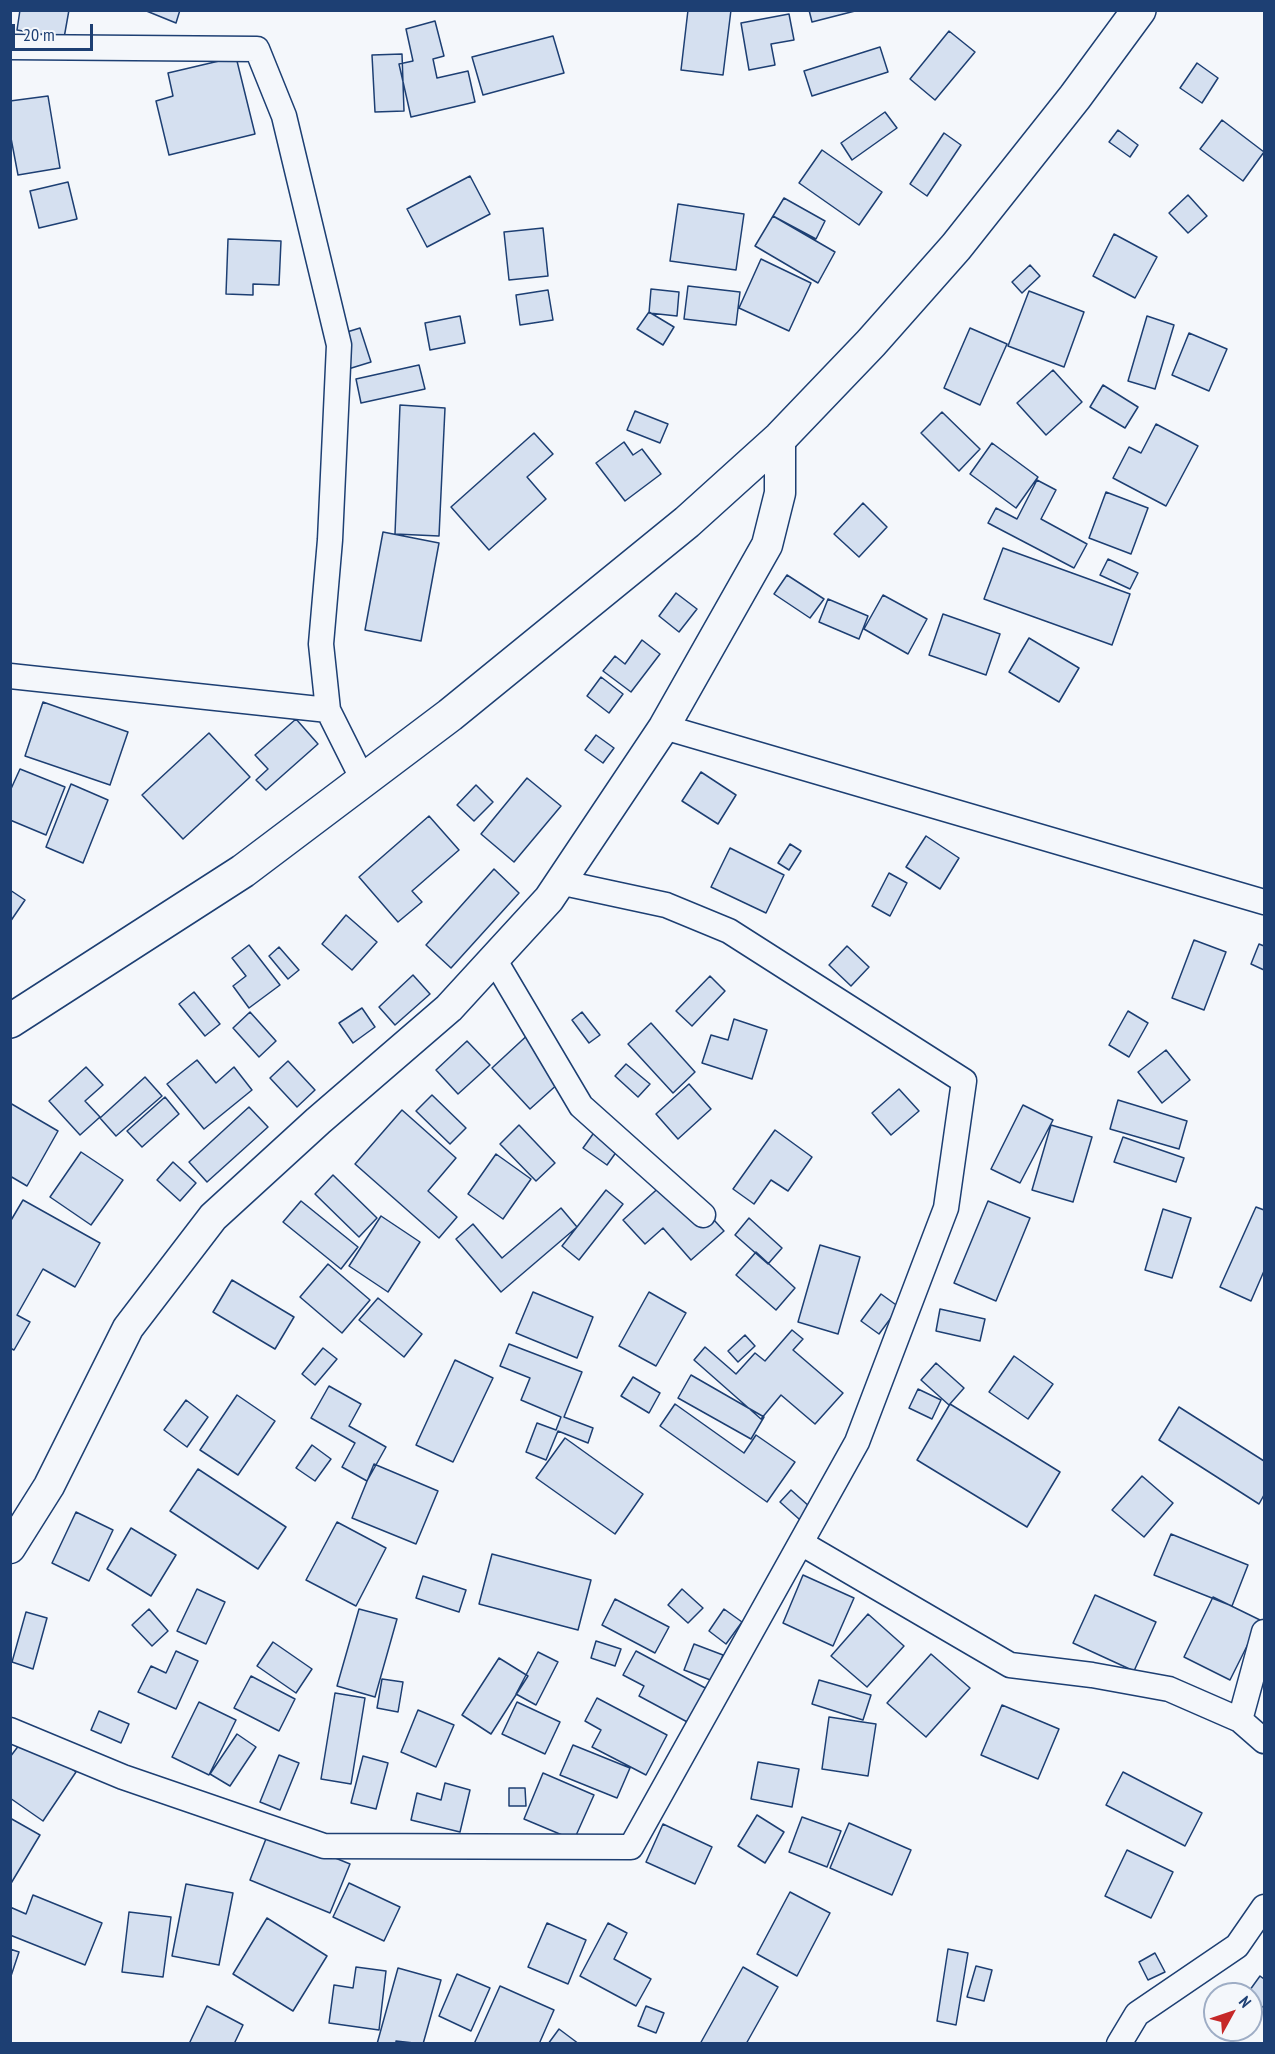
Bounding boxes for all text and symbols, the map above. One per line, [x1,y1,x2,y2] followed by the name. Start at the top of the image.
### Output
[15,12,96,50] scale bar
[23,23,55,46] text: 20 m
[1203,1982,1263,2042] north arrow
[1235,1992,1256,2011] text: N

